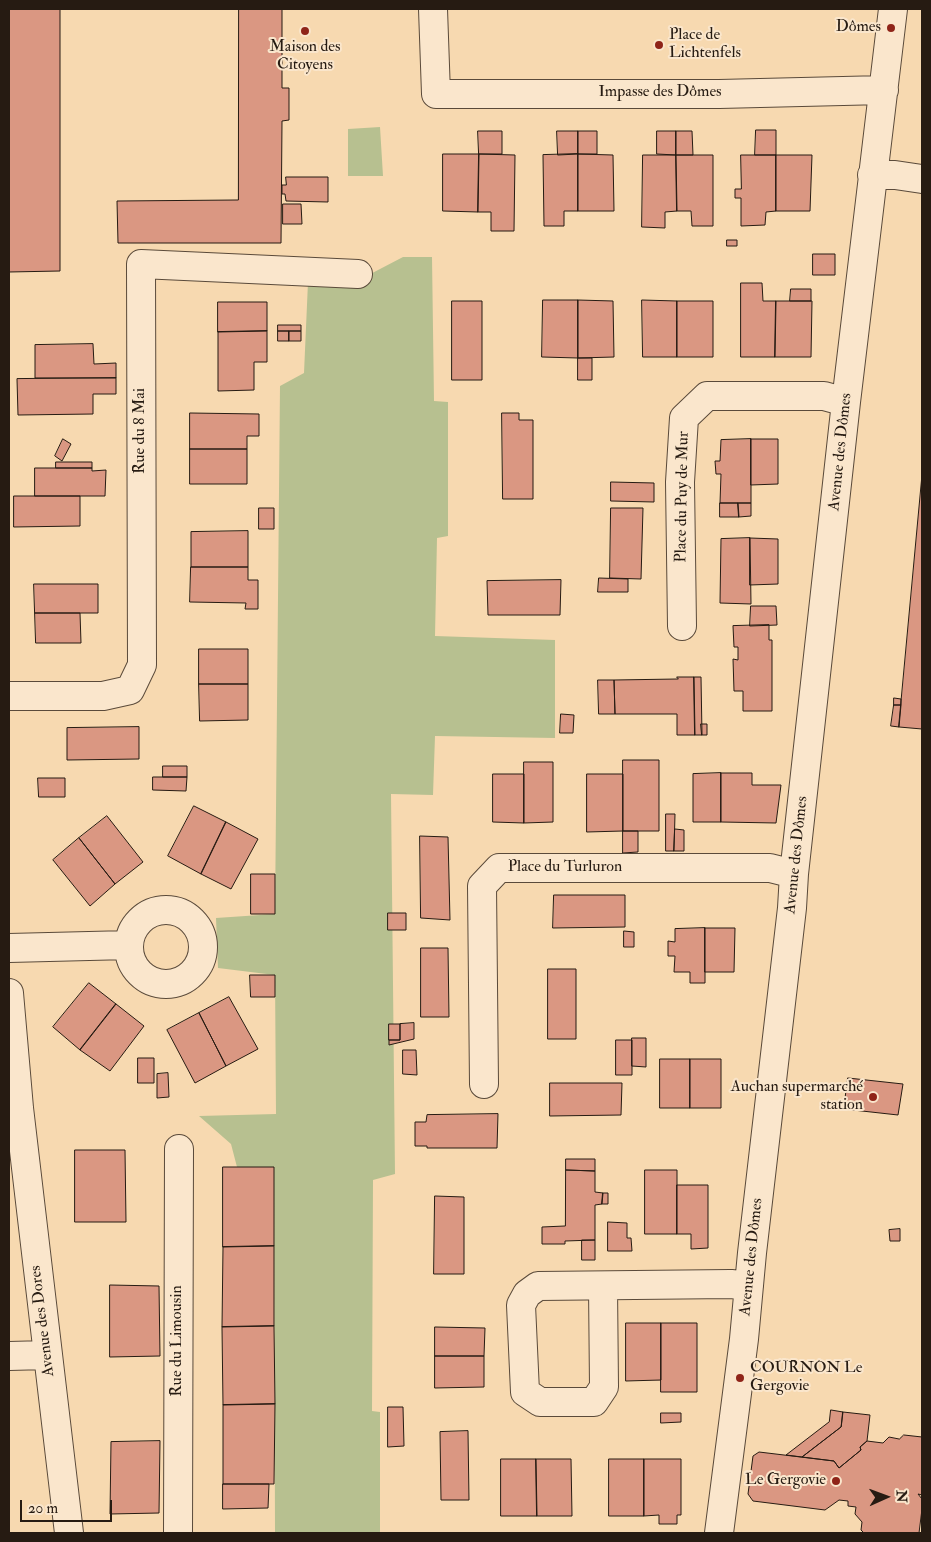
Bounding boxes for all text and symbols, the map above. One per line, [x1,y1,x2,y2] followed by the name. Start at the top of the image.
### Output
[836,18,881,38] place label: Dômes
[885,22,897,34] marker: Dômes
[299,25,311,37] marker: Maison des Citoyens
[669,26,741,64] place label: Place de Lichtenfels
[269,38,341,76] place label: Maison des Citoyens
[653,39,665,51] marker: Place de Lichtenfels
[598,83,722,103] street label: Impasse des Dômes
[131,388,151,474] street label: Rue du 8 Mai
[825,392,857,512] street label: Avenue des Dômes
[672,431,694,563] street label: Place du Puy de Mur
[781,795,813,915] street label: Avenue des Dômes
[508,858,622,878] street label: Place du Turluron
[731,1078,863,1116] place label: Auchan supermarché station
[867,1091,879,1103] marker: Auchan supermarché station
[736,1197,768,1317] street label: Avenue des Dômes
[27,1264,59,1378] street label: Avenue des Dores
[168,1285,188,1397] street label: Rue du Limousin
[750,1359,862,1397] place label: COURNON Le Gergovie
[734,1372,746,1384] marker: COURNON Le Gergovie
[745,1471,826,1491] place label: Le Gergovie
[861,1472,911,1522] north arrow
[830,1475,842,1487] marker: Le Gergovie
[22,1490,115,1522] scale bar
[893,1490,910,1503] text: N
[28,1499,58,1518] text: 20 m

